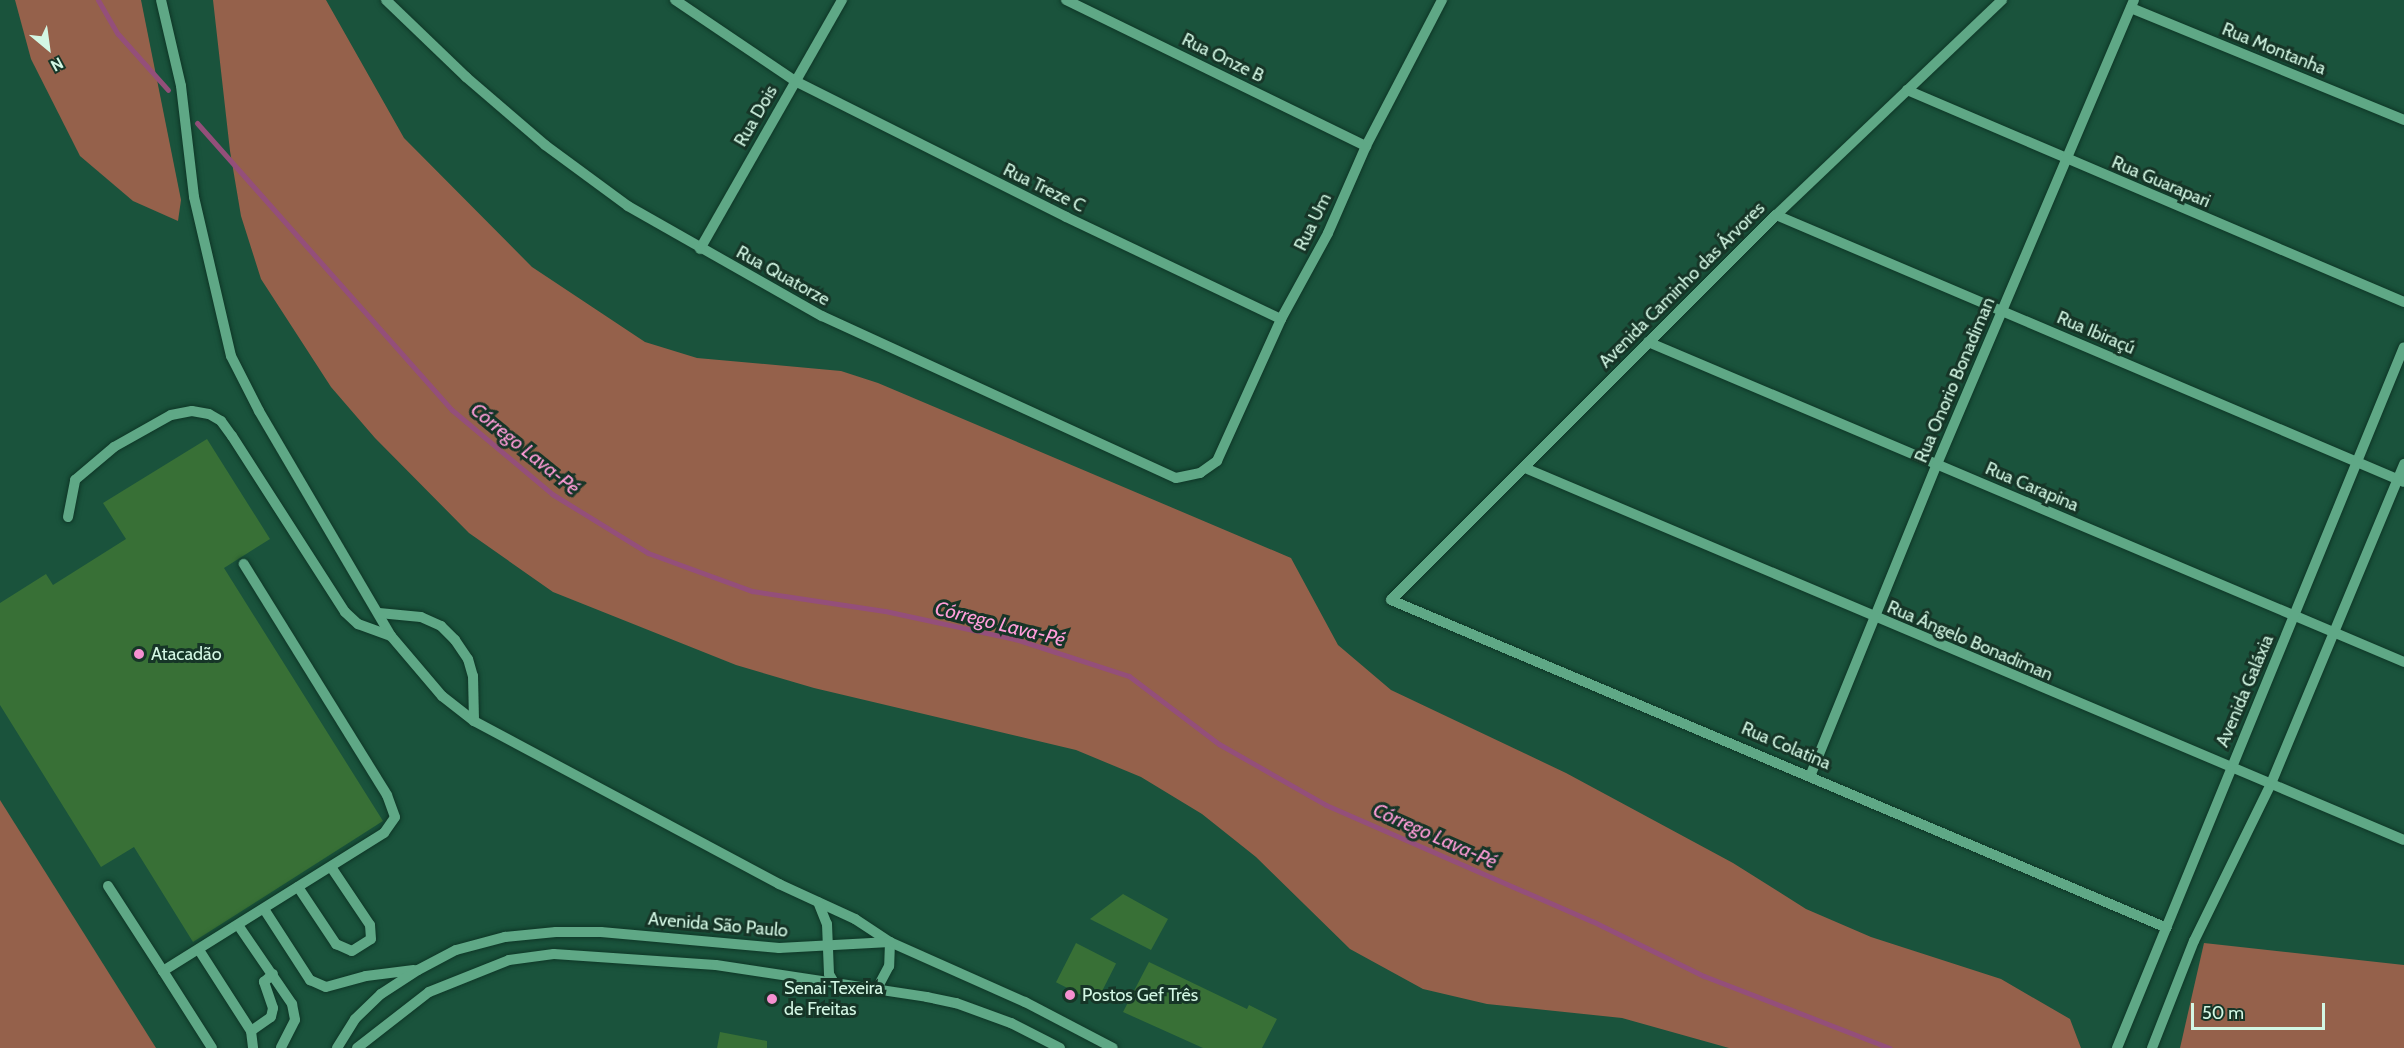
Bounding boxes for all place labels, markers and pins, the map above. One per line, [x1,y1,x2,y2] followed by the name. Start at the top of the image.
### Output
[151,643,222,665] place label: Atacadão
[132,647,146,661] marker: Atacadão
[784,978,883,1020] place label: Senai Texeira de Freitas
[1082,984,1198,1006] place label: Postos Gef Três
[1063,988,1077,1002] marker: Postos Gef Três
[765,992,779,1006] marker: Senai Texeira de Freitas

